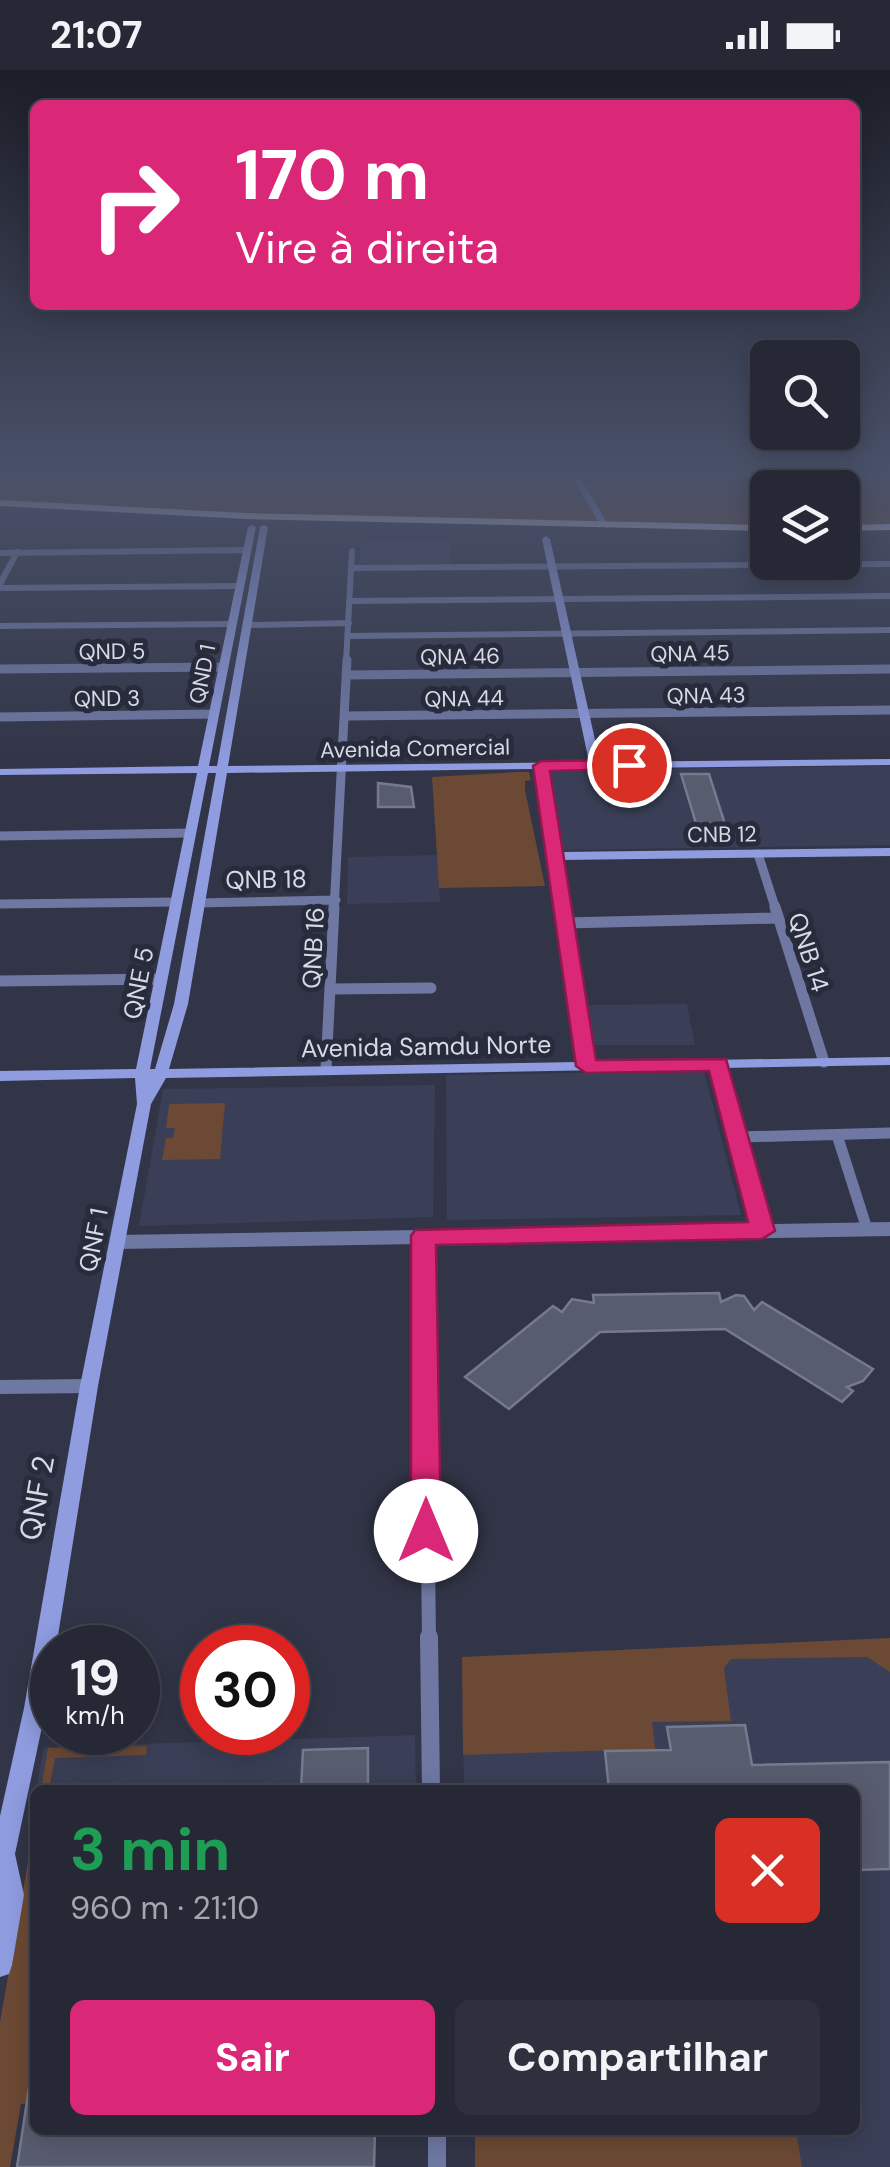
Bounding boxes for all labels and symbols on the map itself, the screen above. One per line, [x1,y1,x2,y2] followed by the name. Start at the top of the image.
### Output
[78,636,146,667] street label: QND 5
[650,638,730,669] street label: QNA 45
[420,641,500,672] street label: QNA 46
[183,642,222,706] street label: QND 1
[666,680,746,711] street label: QNA 43
[74,683,140,714] street label: QND 3
[424,683,504,714] street label: QNA 44
[587,723,672,808] pin
[320,732,510,765] street label: Avenida Comercial
[687,819,757,850] street label: CNB 12
[225,862,307,897] street label: QNB 18
[295,906,332,990] street label: QNB 16
[780,908,837,996] street label: QNB 14
[115,944,162,1022] street label: QNE 5
[301,1028,551,1065] street label: Avenida Samdu Norte
[71,1205,116,1275] street label: QNF 1
[10,1453,63,1543] street label: QNF 2
[374,1479,478,1583] position arrow
[180,1625,310,1755] speed limit sign: 30

